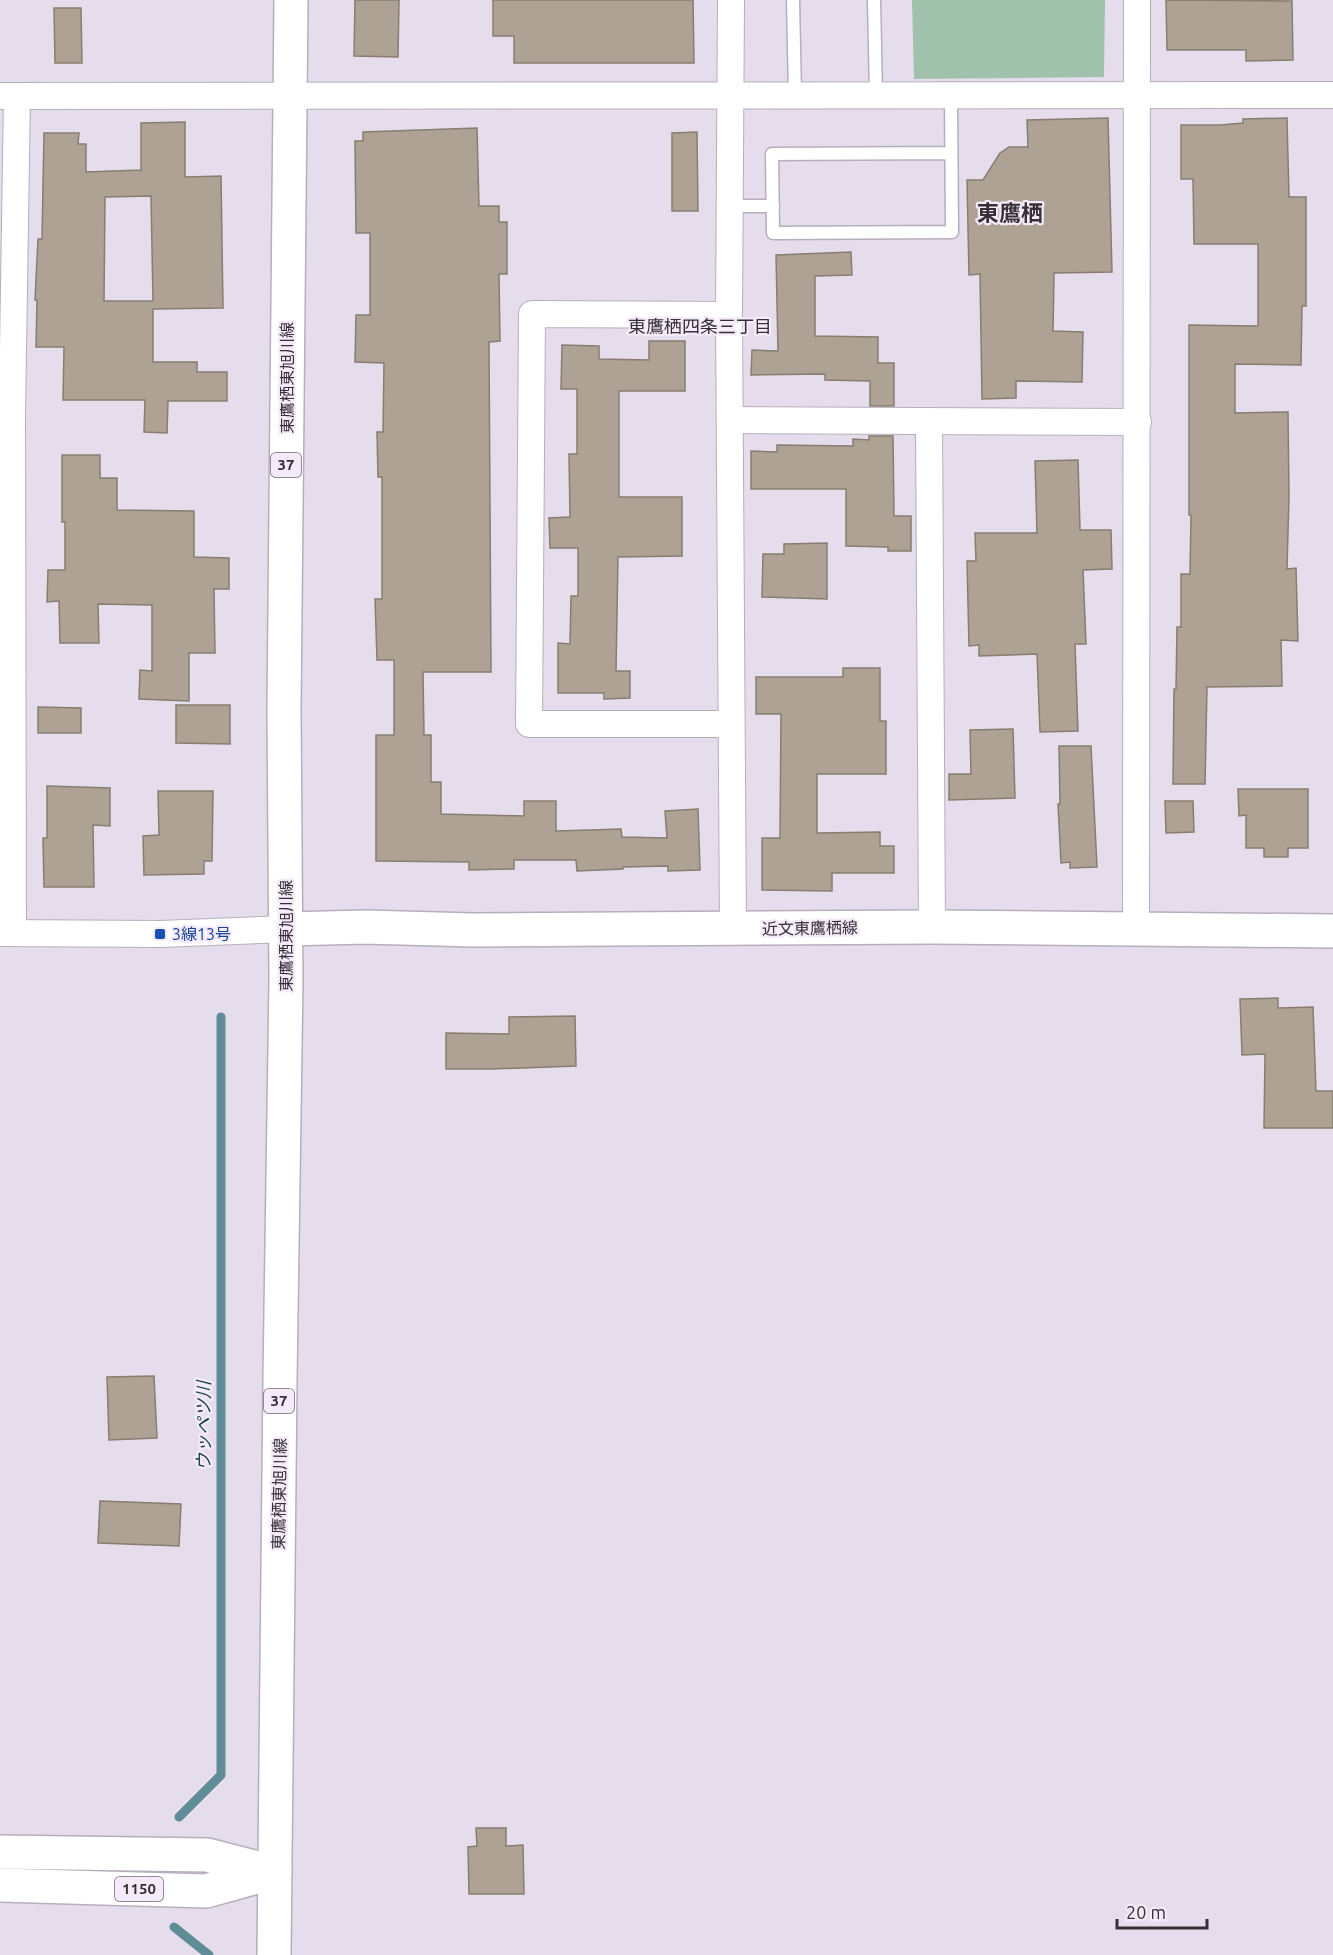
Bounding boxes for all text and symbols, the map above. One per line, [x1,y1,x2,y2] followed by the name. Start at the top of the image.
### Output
[977,200,1043,225] district label: 東鷹栖
[628,316,772,336] district label: 東鷹栖四条三丁目
[278,322,296,434] street label: 東鷹栖東旭川線
[271,453,301,477] road number: 37
[277,880,295,992] street label: 東鷹栖東旭川線
[762,918,858,938] street label: 近文東鷹栖線
[172,925,231,943] place label: 3線13号
[153,927,167,941] marker: 3線13号
[193,1379,213,1471] water label: ウッペツ川
[264,1389,294,1413] road number: 37
[269,1438,289,1550] street label: 東鷹栖東旭川線
[115,1877,163,1901] road number: 1150
[1117,1892,1207,1930] scale bar
[1126,1902,1166,1922] text: 20 m

